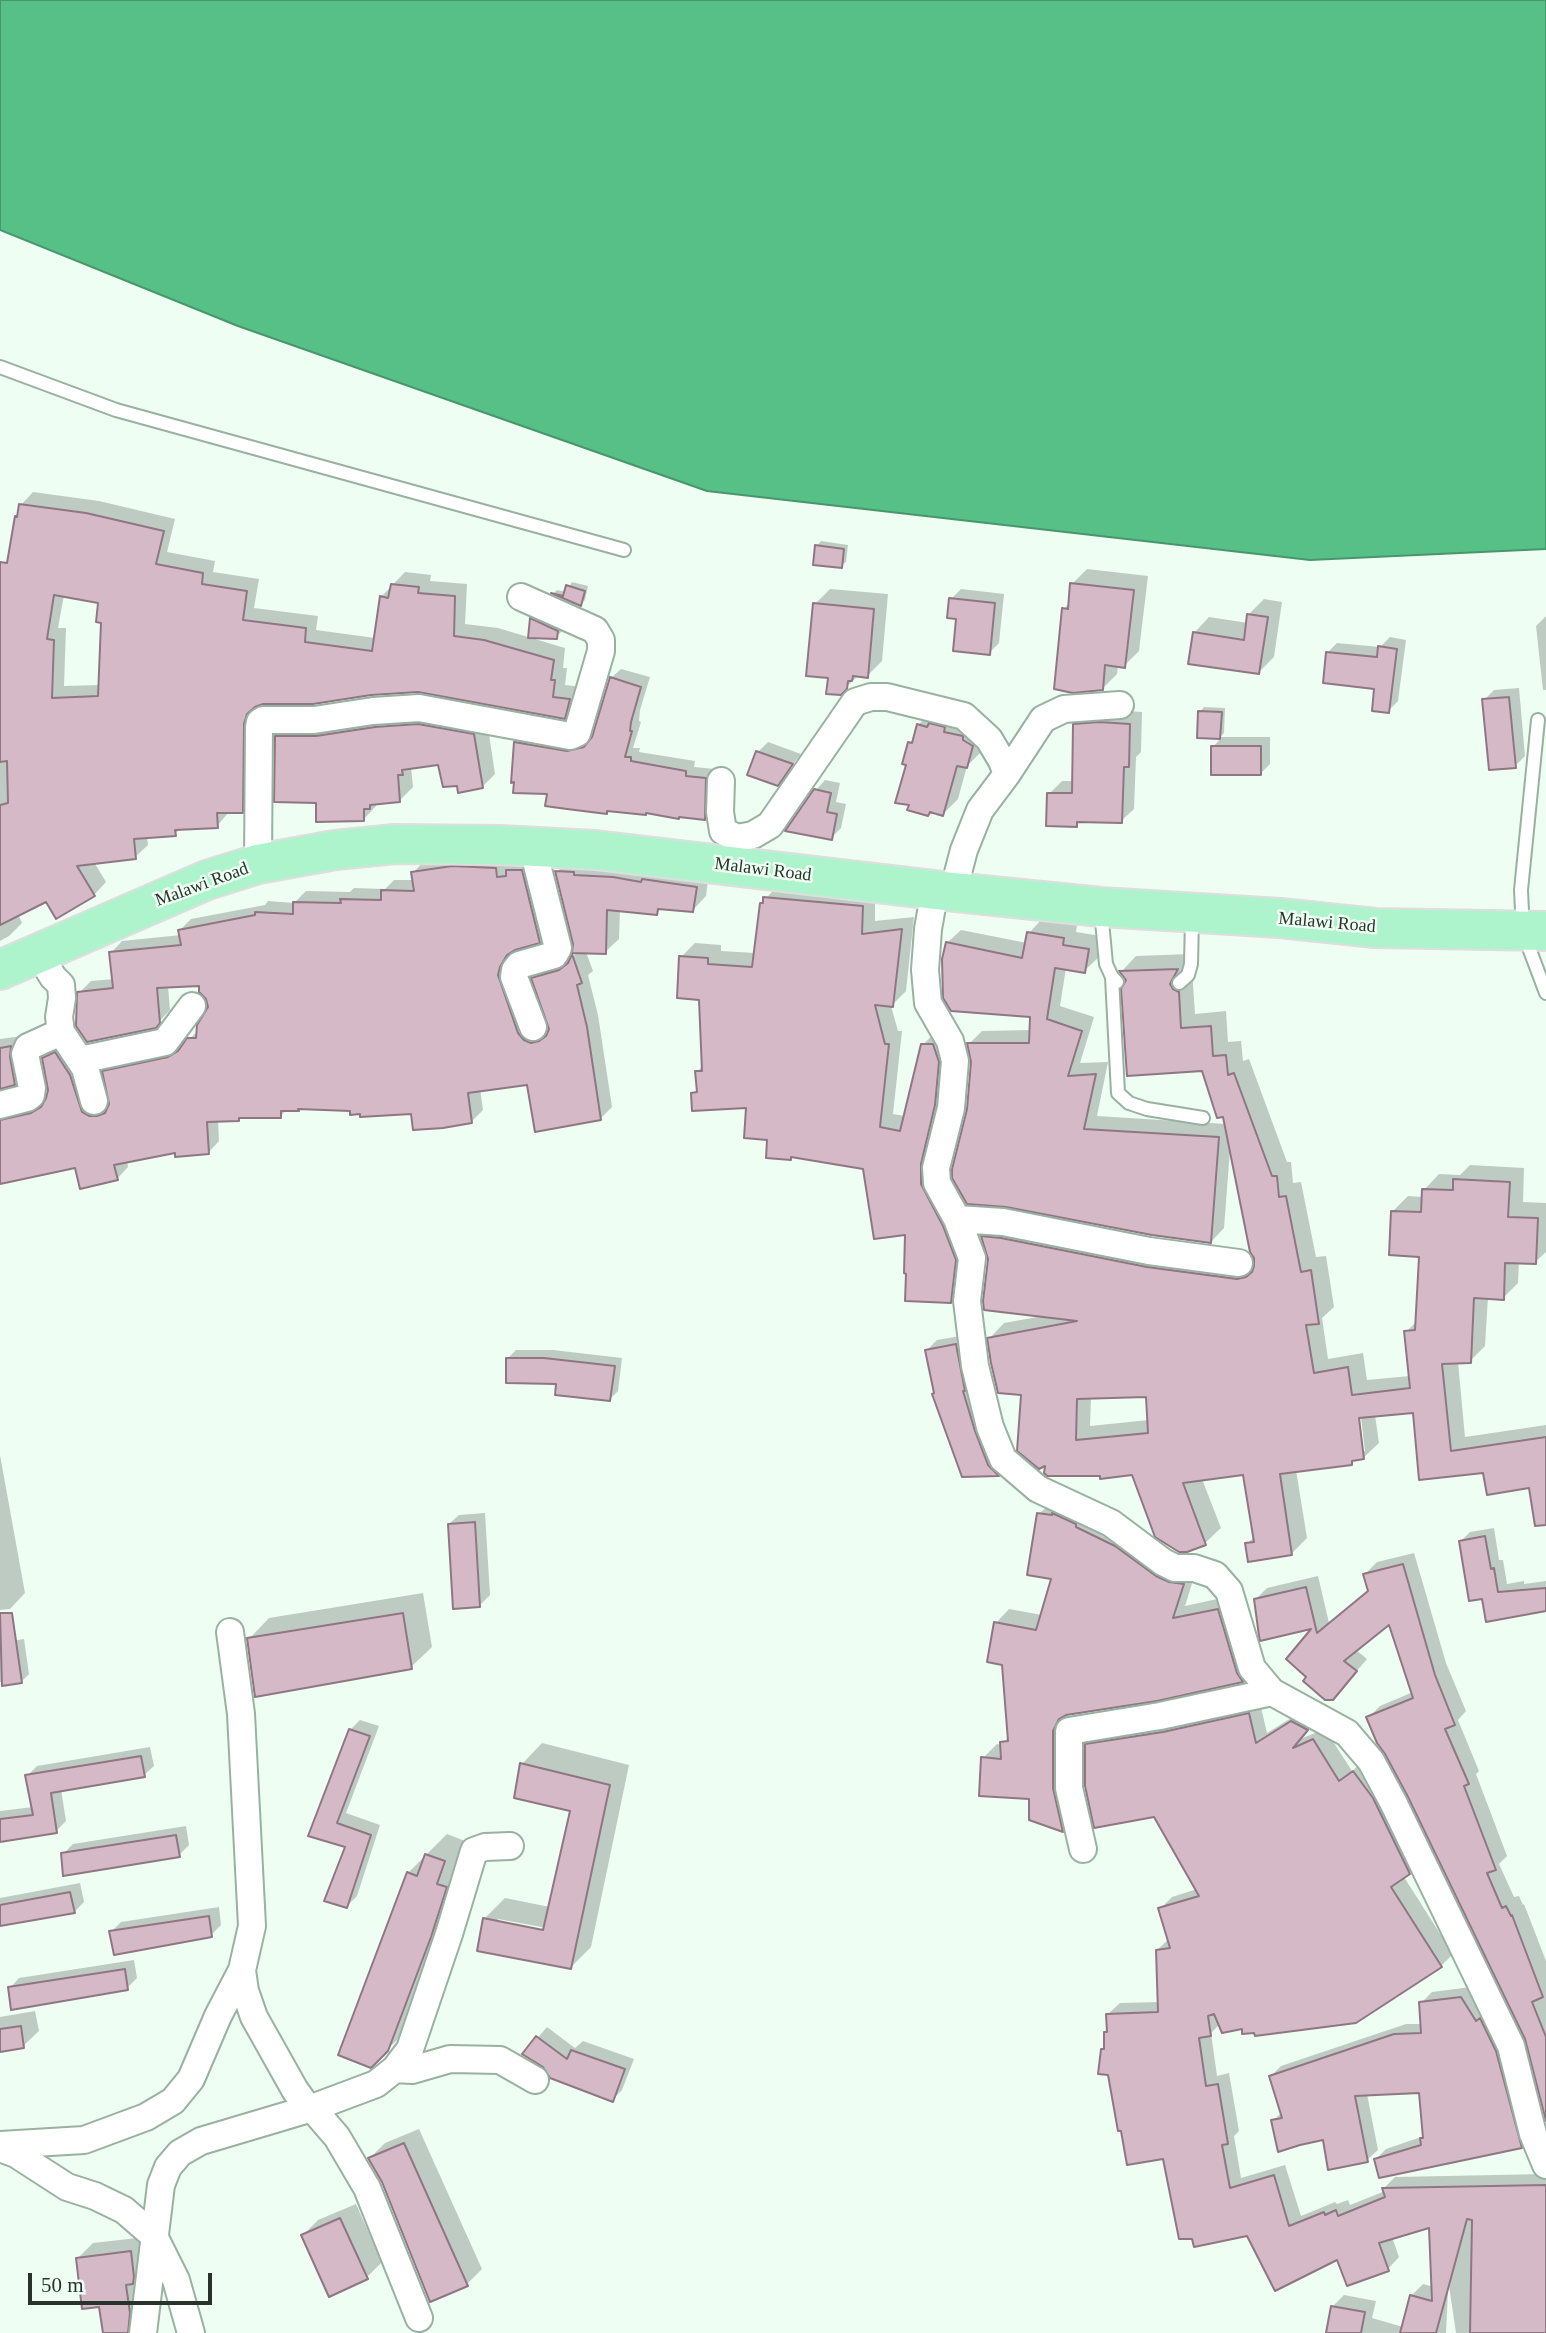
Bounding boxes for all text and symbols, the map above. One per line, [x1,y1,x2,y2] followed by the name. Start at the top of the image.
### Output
[713,853,813,887] street label: Malawi Road
[153,858,251,912] street label: Malawi Road
[1278,908,1376,938] street label: Malawi Road
[32,2260,215,2304] scale bar
[41,2273,84,2297] text: 50 m

